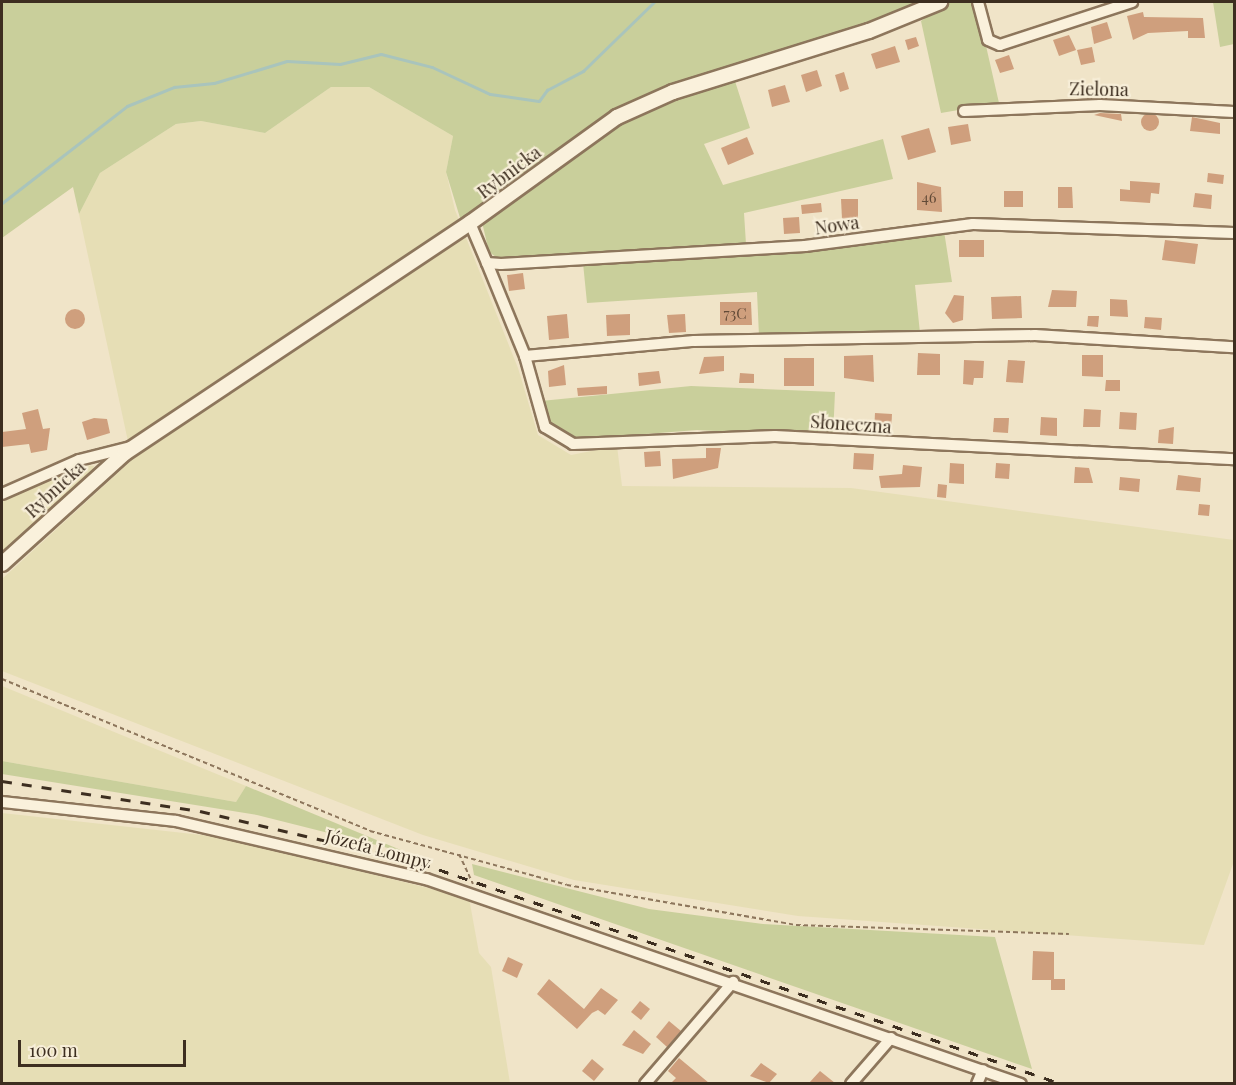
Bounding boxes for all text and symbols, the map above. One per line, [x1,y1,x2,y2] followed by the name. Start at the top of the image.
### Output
[1069,78,1129,100] street label: Zielona
[473,141,545,203] street label: Rybnicka
[921,189,937,207] house number: 46
[813,211,861,239] street label: Nowa
[723,305,747,323] house number: 73C
[810,410,892,438] street label: Słoneczna
[21,456,89,522] street label: Rybnicka
[323,825,433,873] street label: Józefa Lompy
[21,1028,189,1066] scale bar
[29,1038,78,1062] text: 100 m

